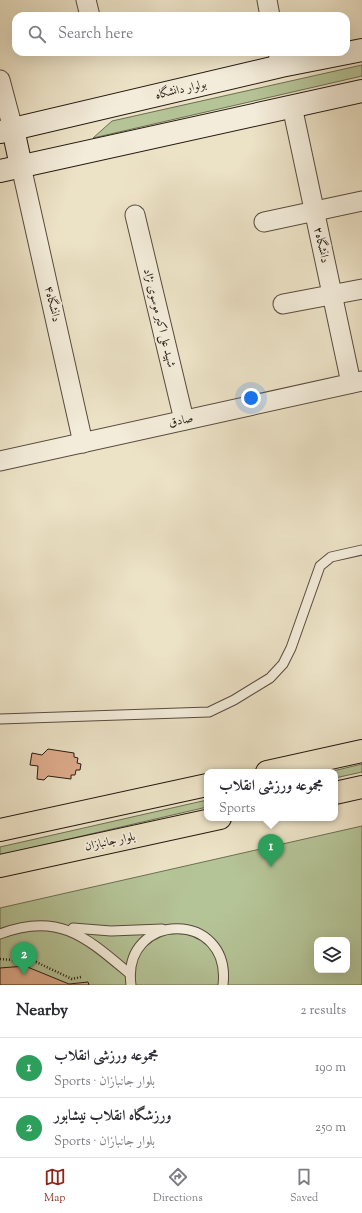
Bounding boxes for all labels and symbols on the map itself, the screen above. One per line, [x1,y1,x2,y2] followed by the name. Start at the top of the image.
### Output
[154,75,208,105] street label: بولوار دانشگاه
[308,225,334,265] street label: دانشگاه۲
[138,266,180,370] street label: شهید علی اکبر موسوی نژاد
[39,284,65,324] street label: دانشگاه۴
[241,388,261,408] your location
[167,410,195,432] street label: صادق
[83,828,137,856] street label: بلوار جانبازان
[258,834,284,867] pin: 1
[11,942,37,975] pin: 2

